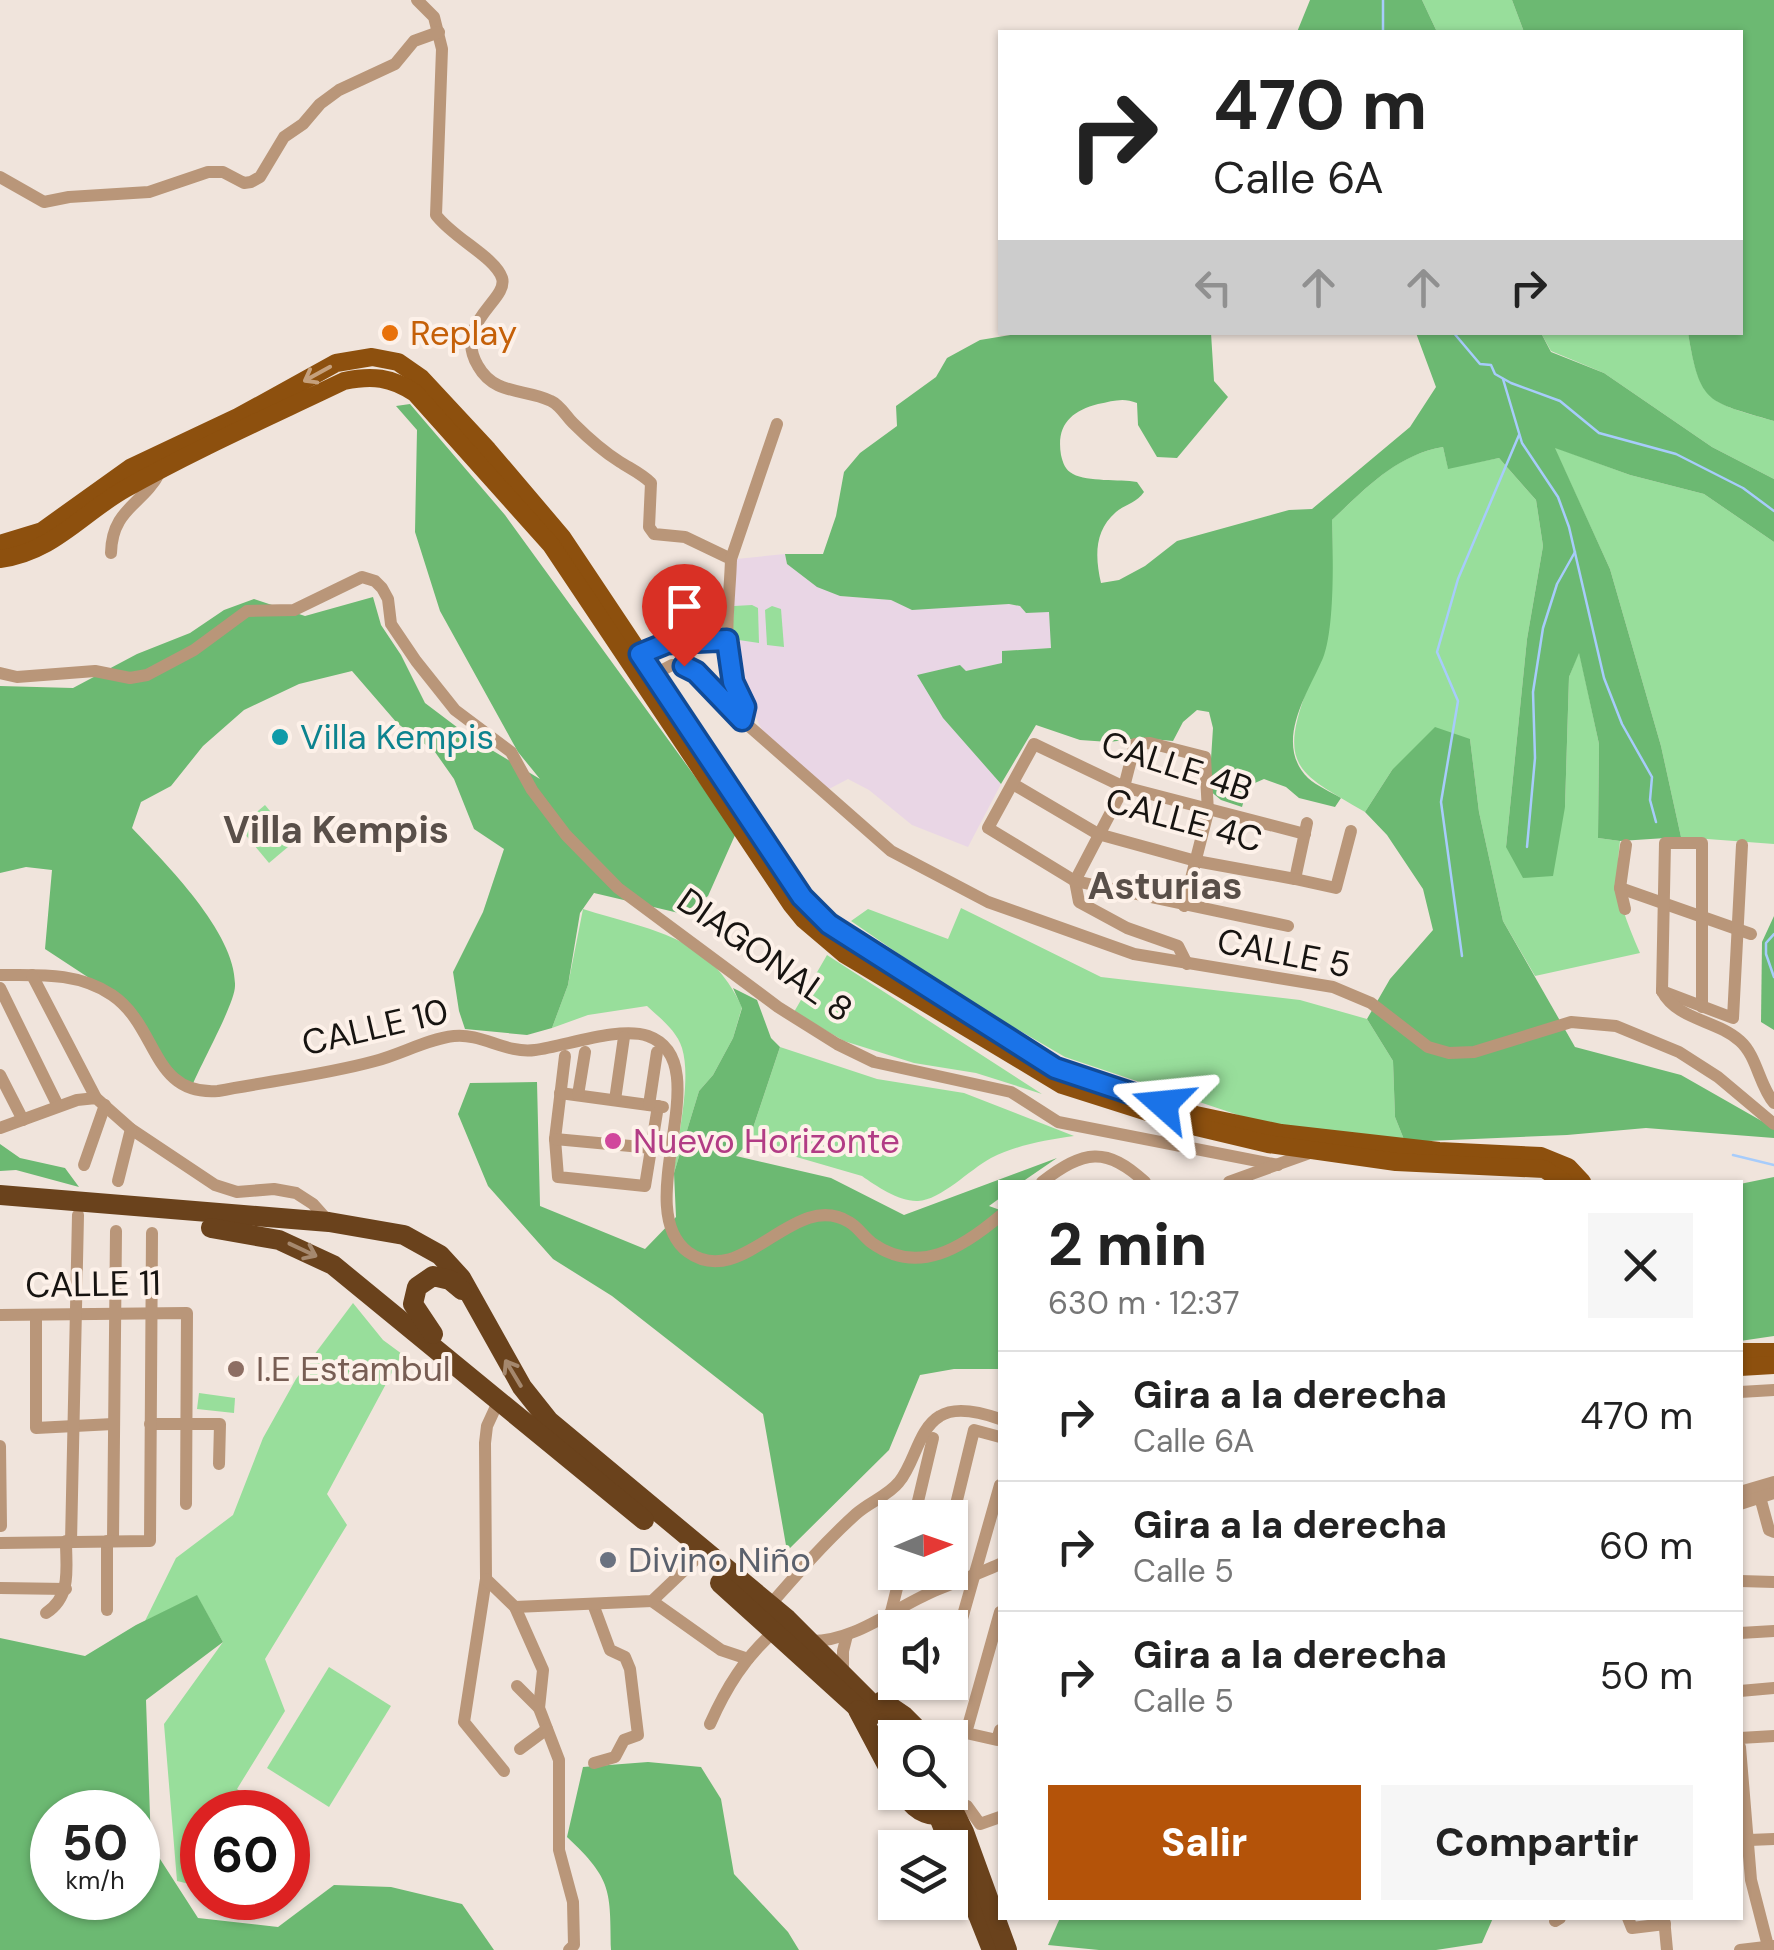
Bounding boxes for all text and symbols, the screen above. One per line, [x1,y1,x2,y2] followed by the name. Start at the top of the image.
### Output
[1213,60,1427,151] text: 470 m
[1048,70,1178,200] icon: right
[1213,148,1384,207] text: Calle 6A
[1186,260,1241,315] icon: left
[1291,260,1346,315] icon: ahead
[1396,260,1451,315] icon: ahead
[1501,260,1556,315] icon: right
[410,310,517,356] place label: Replay
[379,322,401,344] marker: Replay
[303,364,333,384] one-way arrow
[642,564,727,667] pin
[657,579,712,634] icon: arrive
[300,714,494,760] place label: Villa Kempis
[1096,720,1258,812] street label: CALLE 4B
[269,726,291,748] marker: Villa Kempis
[1101,777,1267,863] street label: CALLE 4C
[223,805,449,855] district label: Villa Kempis
[1088,861,1242,911] district label: Asturias
[668,878,862,1032] street label: DIAGONAL 8
[1213,918,1355,988] street label: CALLE 5
[297,988,453,1066] street label: CALLE 10
[1111,1052,1215,1156] position arrow
[633,1118,900,1164] place label: Nuevo Horizonte
[602,1130,624,1152] marker: Nuevo Horizonte
[1048,1205,1207,1284] text: 2 min
[1588,1213,1693,1318] button: close
[287,1242,317,1261] one-way arrow
[25,1260,161,1308] street label: CALLE 11
[1048,1282,1240,1324] text: 630 m · 12:37
[256,1346,451,1392] place label: I.E Estambul
[225,1358,247,1380] marker: I.E Estambul
[503,1359,523,1388] one-way arrow
[1133,1370,1447,1420] text: Gira a la derecha
[1048,1389,1103,1444] icon: right
[1580,1391,1693,1441] text: 470 m
[1133,1420,1254,1462] text: Calle 6A
[878,1500,968,1590] north arrow
[878,1500,968,1920] map controls
[1133,1500,1447,1550] text: Gira a la derecha
[1048,1519,1103,1574] icon: right
[1599,1521,1693,1571] text: 60 m
[628,1537,811,1583] place label: Divino Niño
[597,1549,619,1571] marker: Divino Niño
[1133,1550,1234,1592] text: Calle 5
[878,1610,968,1700] button: sound
[1133,1630,1447,1680] text: Gira a la derecha
[1048,1649,1103,1704] icon: right
[1600,1651,1693,1701] text: 50 m
[1133,1680,1234,1722] text: Calle 5
[878,1720,968,1810] button: search
[1048,1785,1361,1900] button: Salir
[1381,1785,1693,1900] button: Compartir
[180,1790,310,1920] speed limit sign: 60
[62,1810,128,1876] text: 50
[878,1830,968,1920] button: layers
[65,1864,125,1897] text: km/h

